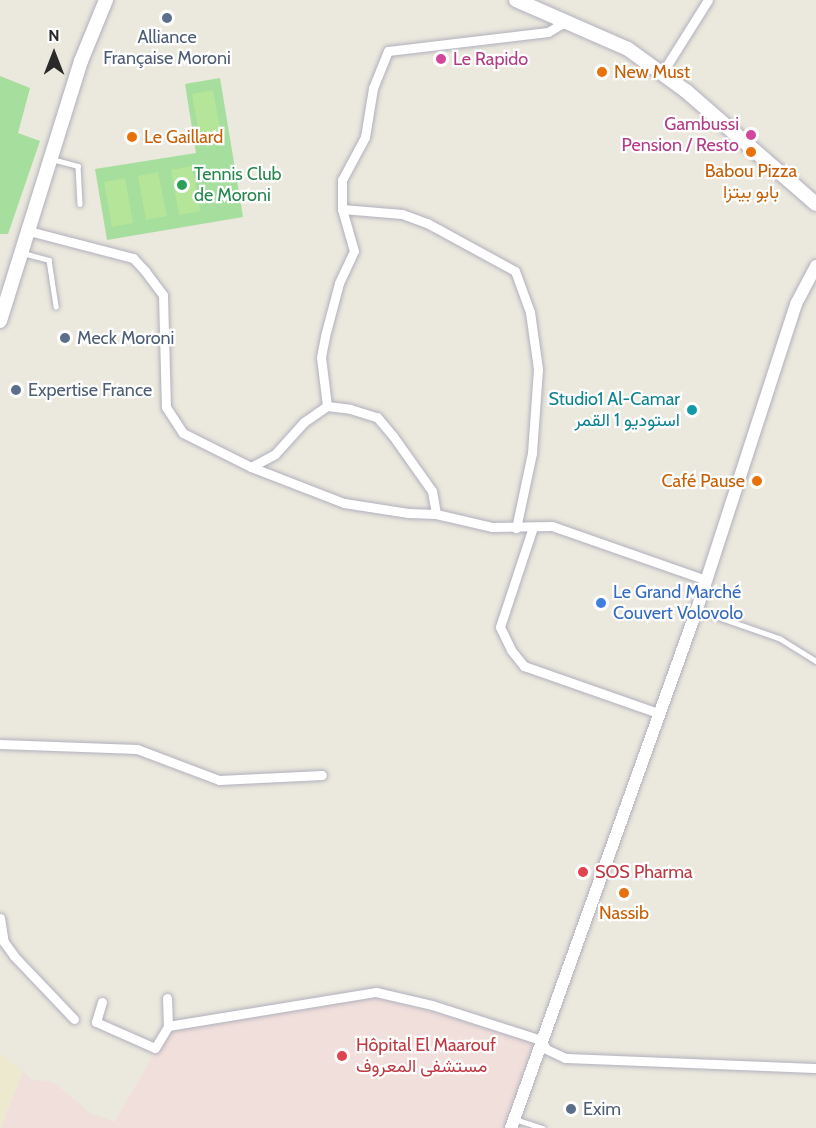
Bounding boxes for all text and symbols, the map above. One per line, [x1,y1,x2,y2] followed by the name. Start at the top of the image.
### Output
[160,11,174,25] marker: Alliance Française Moroni
[24,24,84,84] north arrow
[48,26,60,45] text: N
[103,27,231,70] place label: Alliance Française Moroni
[453,48,528,70] place label: Le Rapido
[434,52,448,66] marker: Le Rapido
[614,61,690,83] place label: New Must
[595,65,609,79] marker: New Must
[621,114,739,156] place label: Gambussi Pension / Resto
[144,126,223,148] place label: Le Gaillard
[744,128,758,142] marker: Gambussi Pension / Resto
[125,130,139,144] marker: Le Gaillard
[744,145,758,159] marker: Babou Pizza بابو بيتزا
[705,161,797,204] place label: Babou Pizza بابو بيتزا
[194,164,282,207] place label: Tennis Club de Moroni
[175,178,189,192] marker: Tennis Club de Moroni
[77,327,174,349] place label: Meck Moroni
[58,331,72,345] marker: Meck Moroni
[28,379,152,401] place label: Expertise France
[9,383,23,397] marker: Expertise France
[548,389,680,432] place label: Studio1 Al-Camar استوديو 1 القمر
[685,403,699,417] marker: Studio1 Al-Camar استوديو 1 القمر
[662,470,745,492] place label: Café Pause
[750,474,764,488] marker: Café Pause
[613,582,743,624] place label: Le Grand Marché Couvert Volovolo
[594,596,608,610] marker: Le Grand Marché Couvert Volovolo
[595,861,693,883] place label: SOS Pharma
[576,865,590,879] marker: SOS Pharma
[617,886,631,900] marker: Nassib
[599,902,649,924] place label: Nassib
[356,1035,496,1078] place label: Hôpital El Maarouf مستشفى المعروف
[333,1047,351,1065] marker: Hôpital El Maarouf مستشفى المعروف
[583,1098,621,1120] place label: Exim
[564,1102,578,1116] marker: Exim

